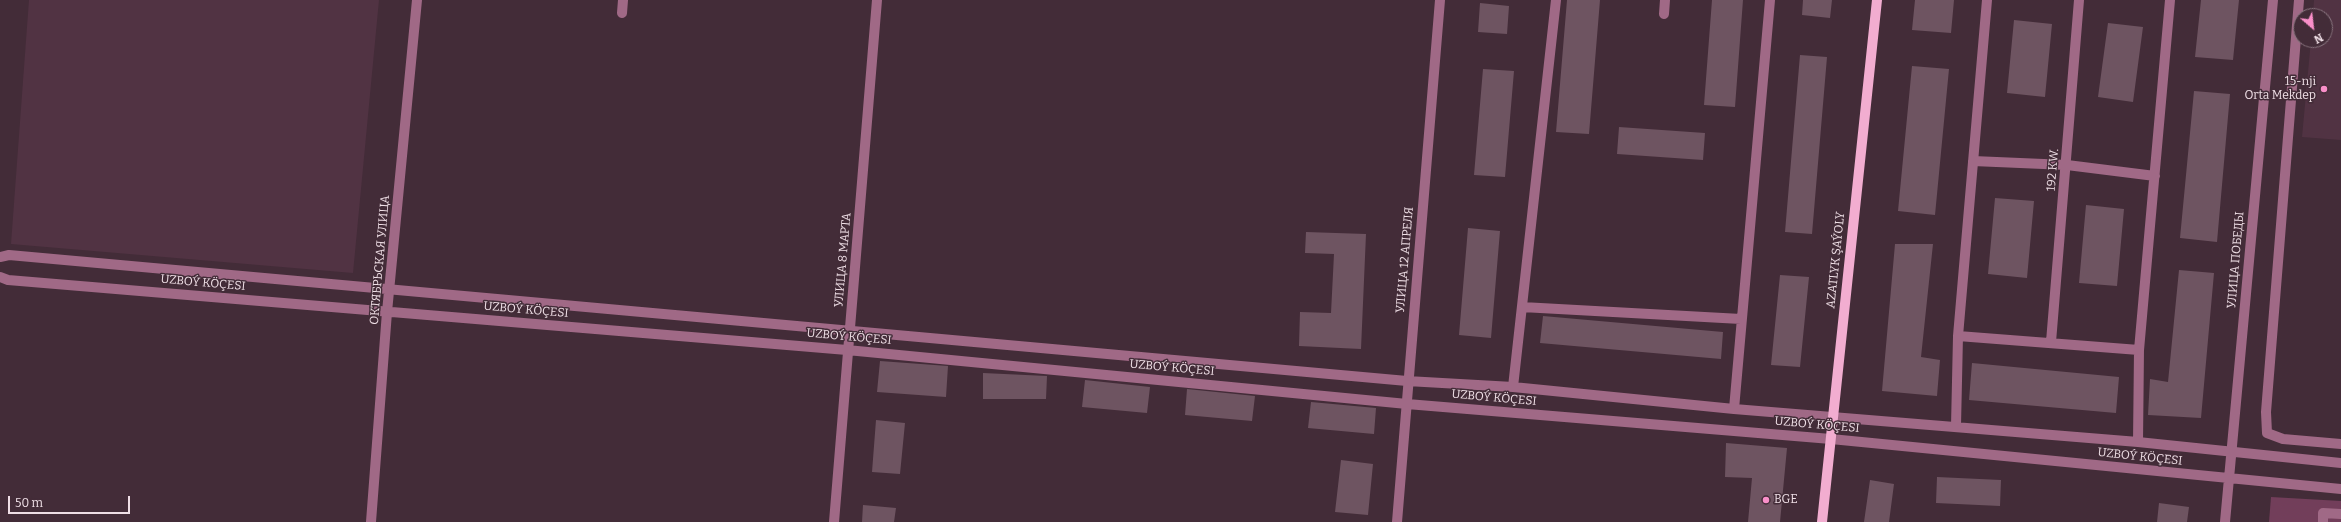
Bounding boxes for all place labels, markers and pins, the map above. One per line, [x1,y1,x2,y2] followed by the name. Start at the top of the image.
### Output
[2244,75,2316,103] place label: 15-nji Orta Mekdep
[2319,84,2329,94] marker: 15-nji Orta Mekdep
[1774,493,1798,507] place label: BGE
[1761,495,1771,505] marker: BGE

